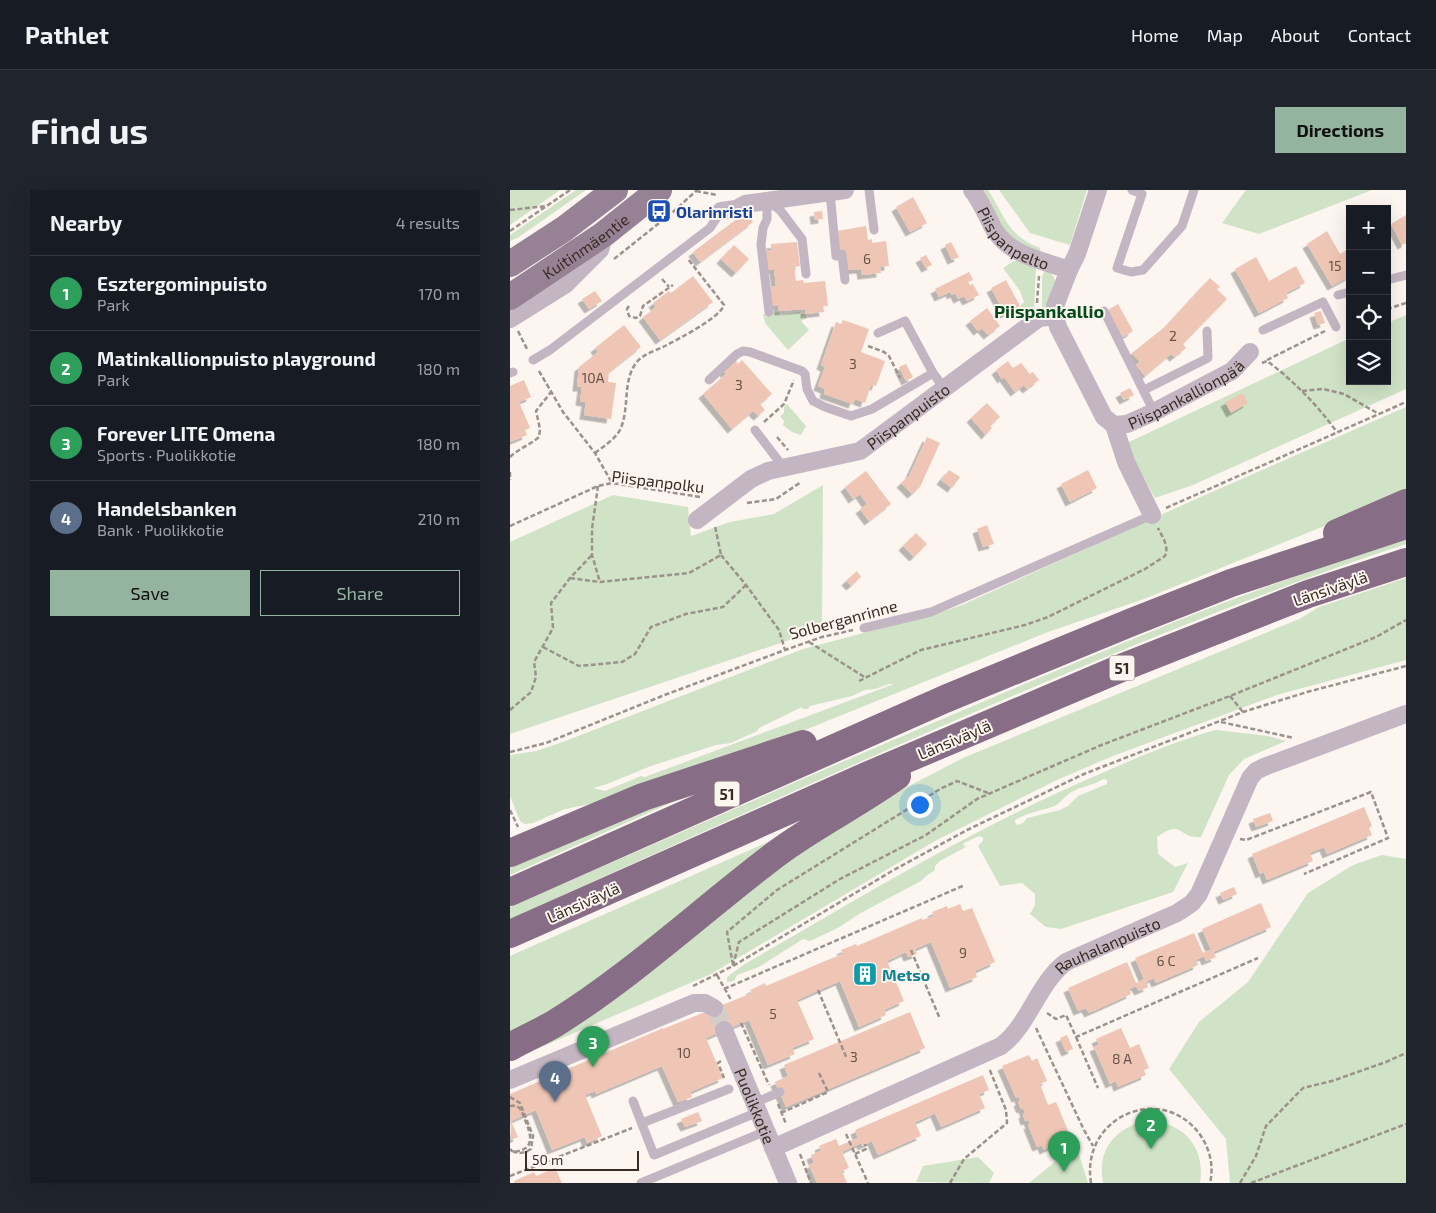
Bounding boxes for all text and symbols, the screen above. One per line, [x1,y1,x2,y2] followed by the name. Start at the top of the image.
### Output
[25,20,109,49] text: Pathlet
[1131,24,1179,46] text: Home
[1207,24,1243,46] text: Map
[1271,24,1320,46] text: About
[1348,24,1411,46] text: Contact
[1275,107,1406,153] button: Directions
[30,109,148,151] text: Find us
[646,198,672,224] bus stop icon: Olarinristi
[676,202,753,221] place label: Olarinristi
[974,203,1052,273] street label: Piispanpelto
[1346,205,1391,385] map controls
[1346,205,1391,250] button: +
[538,209,632,282] street label: Kuitinmäentie
[50,210,122,235] text: Nearby
[396,213,460,232] text: 4 results
[863,250,871,267] house number: 6
[1346,250,1391,295] button: −
[1328,257,1342,274] house number: 15
[97,272,267,295] text: Esztergominpuisto
[63,284,69,303] text: 1
[418,284,460,303] text: 170 m
[97,295,130,314] text: Park
[1346,295,1391,340] button: locate
[994,300,1104,322] district label: Piispankallio
[1169,327,1177,344] house number: 2
[1346,340,1391,385] button: layers
[97,347,376,370] text: Matinkallionpuisto playground
[849,355,857,372] house number: 3
[1125,355,1248,432] street label: Piispankallionpää
[61,359,71,378] text: 2
[417,359,460,378] text: 180 m
[582,369,605,386] house number: 10A
[97,370,130,389] text: Park
[735,376,743,393] house number: 3
[862,379,953,453] street label: Piispanpuisto
[97,422,275,445] text: Forever LITE Omena
[61,434,71,453] text: 3
[417,434,460,453] text: 180 m
[97,445,236,464] text: Sports · Puolikkotie
[611,466,705,496] street label: Piispanpolku
[97,497,237,520] text: Handelsbanken
[61,509,71,528] text: 4
[417,509,460,528] text: 210 m
[97,520,224,539] text: Bank · Puolikkotie
[1290,566,1370,610] street label: Länsiväylä
[50,570,250,616] button: Save
[260,570,460,616] button: Share
[787,595,899,643] street label: Solberganrinne
[1110,656,1134,680] road number: 51
[915,715,993,763] street label: Länsiväylä
[714,782,740,806] road number: 51
[907,792,933,818] your location
[544,878,622,926] street label: Länsiväylä
[1050,912,1163,977] street label: Rauhalanpuisto
[959,944,967,961] house number: 9
[1156,952,1176,969] house number: 6 C
[852,961,878,987] building icon: Metso
[882,965,930,984] place label: Metso
[769,1005,777,1022] house number: 5
[577,1026,609,1067] pin: 3
[677,1044,691,1061] house number: 10
[850,1048,858,1065] house number: 3
[1112,1050,1132,1067] house number: 8 A
[539,1061,571,1102] pin: 4
[731,1065,780,1146] street label: Puolikkotie
[1135,1108,1167,1149] pin: 2
[1048,1131,1080,1172] pin: 1
[525,1148,639,1171] scale bar
[532,1151,563,1168] text: 50 m

